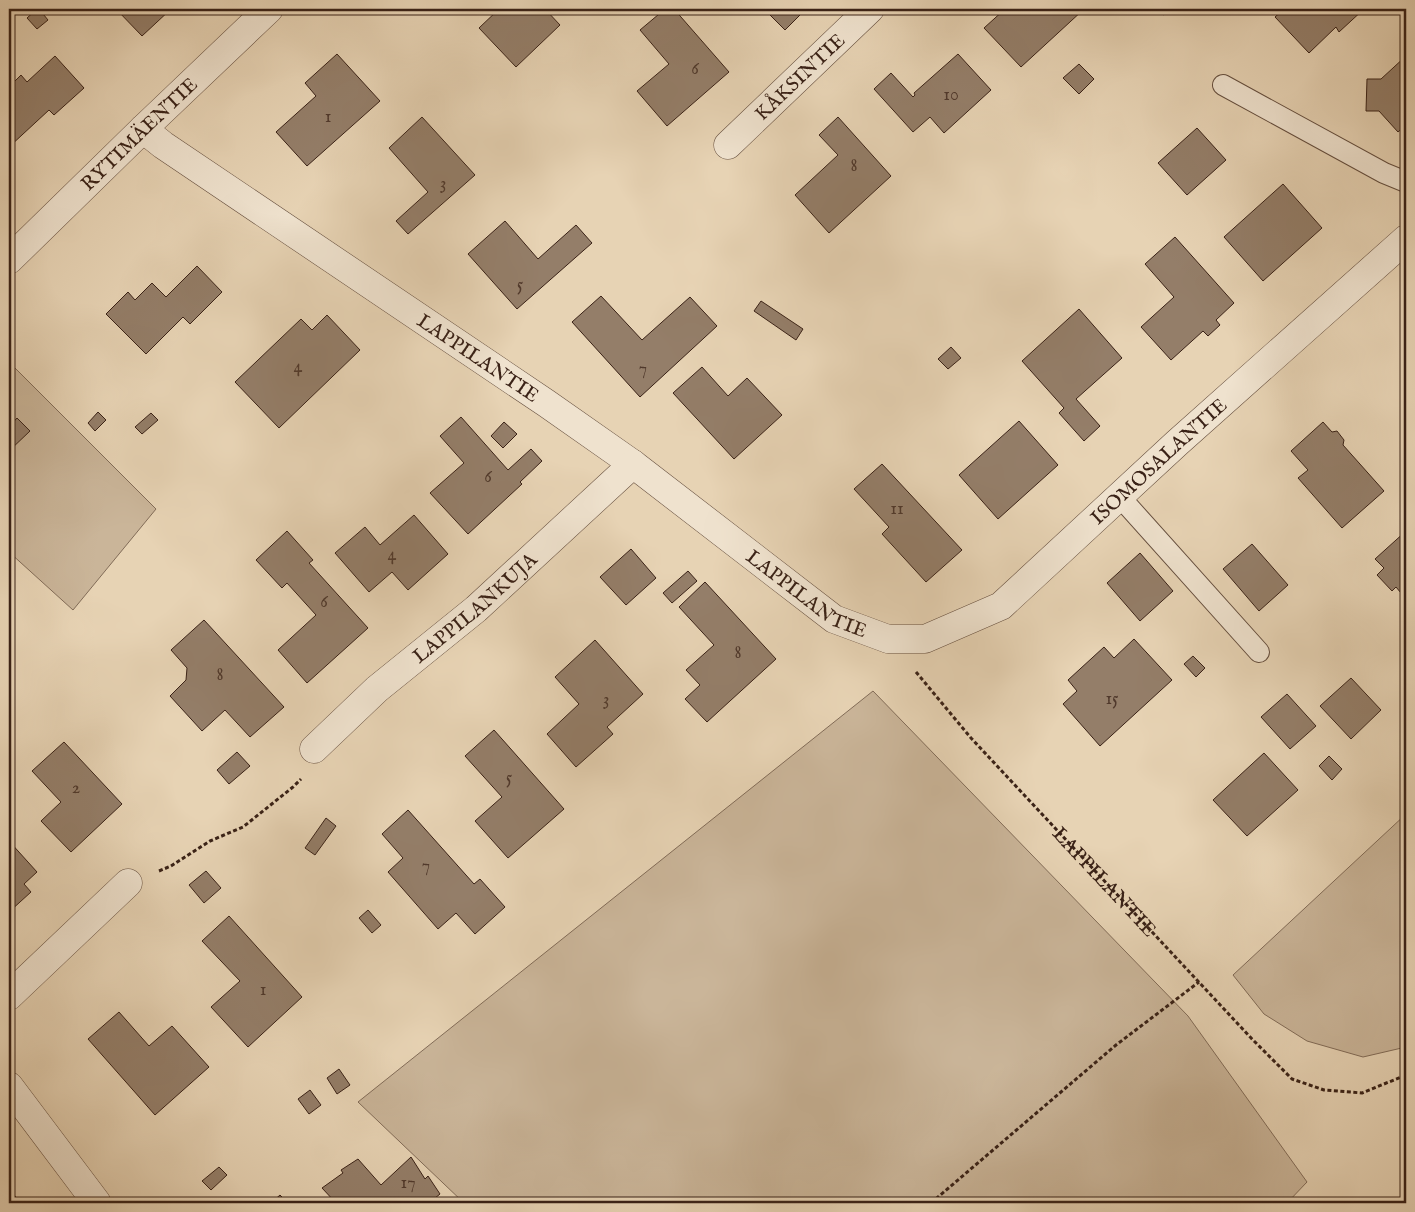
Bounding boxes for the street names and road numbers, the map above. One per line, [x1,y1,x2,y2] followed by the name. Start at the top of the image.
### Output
[750,28,851,127] street label: KÅKSINTIE
[76,73,203,197] street label: RYTIMÄENTIE
[412,309,543,409] street label: LAPPILANTIE
[1086,393,1233,531] street label: ISOMOSALANTIE
[741,545,870,644] street label: LAPPILANTIE
[408,548,543,669] street label: LAPPILANKUJA
[1046,822,1161,943] street label: LAPPILANTIE

